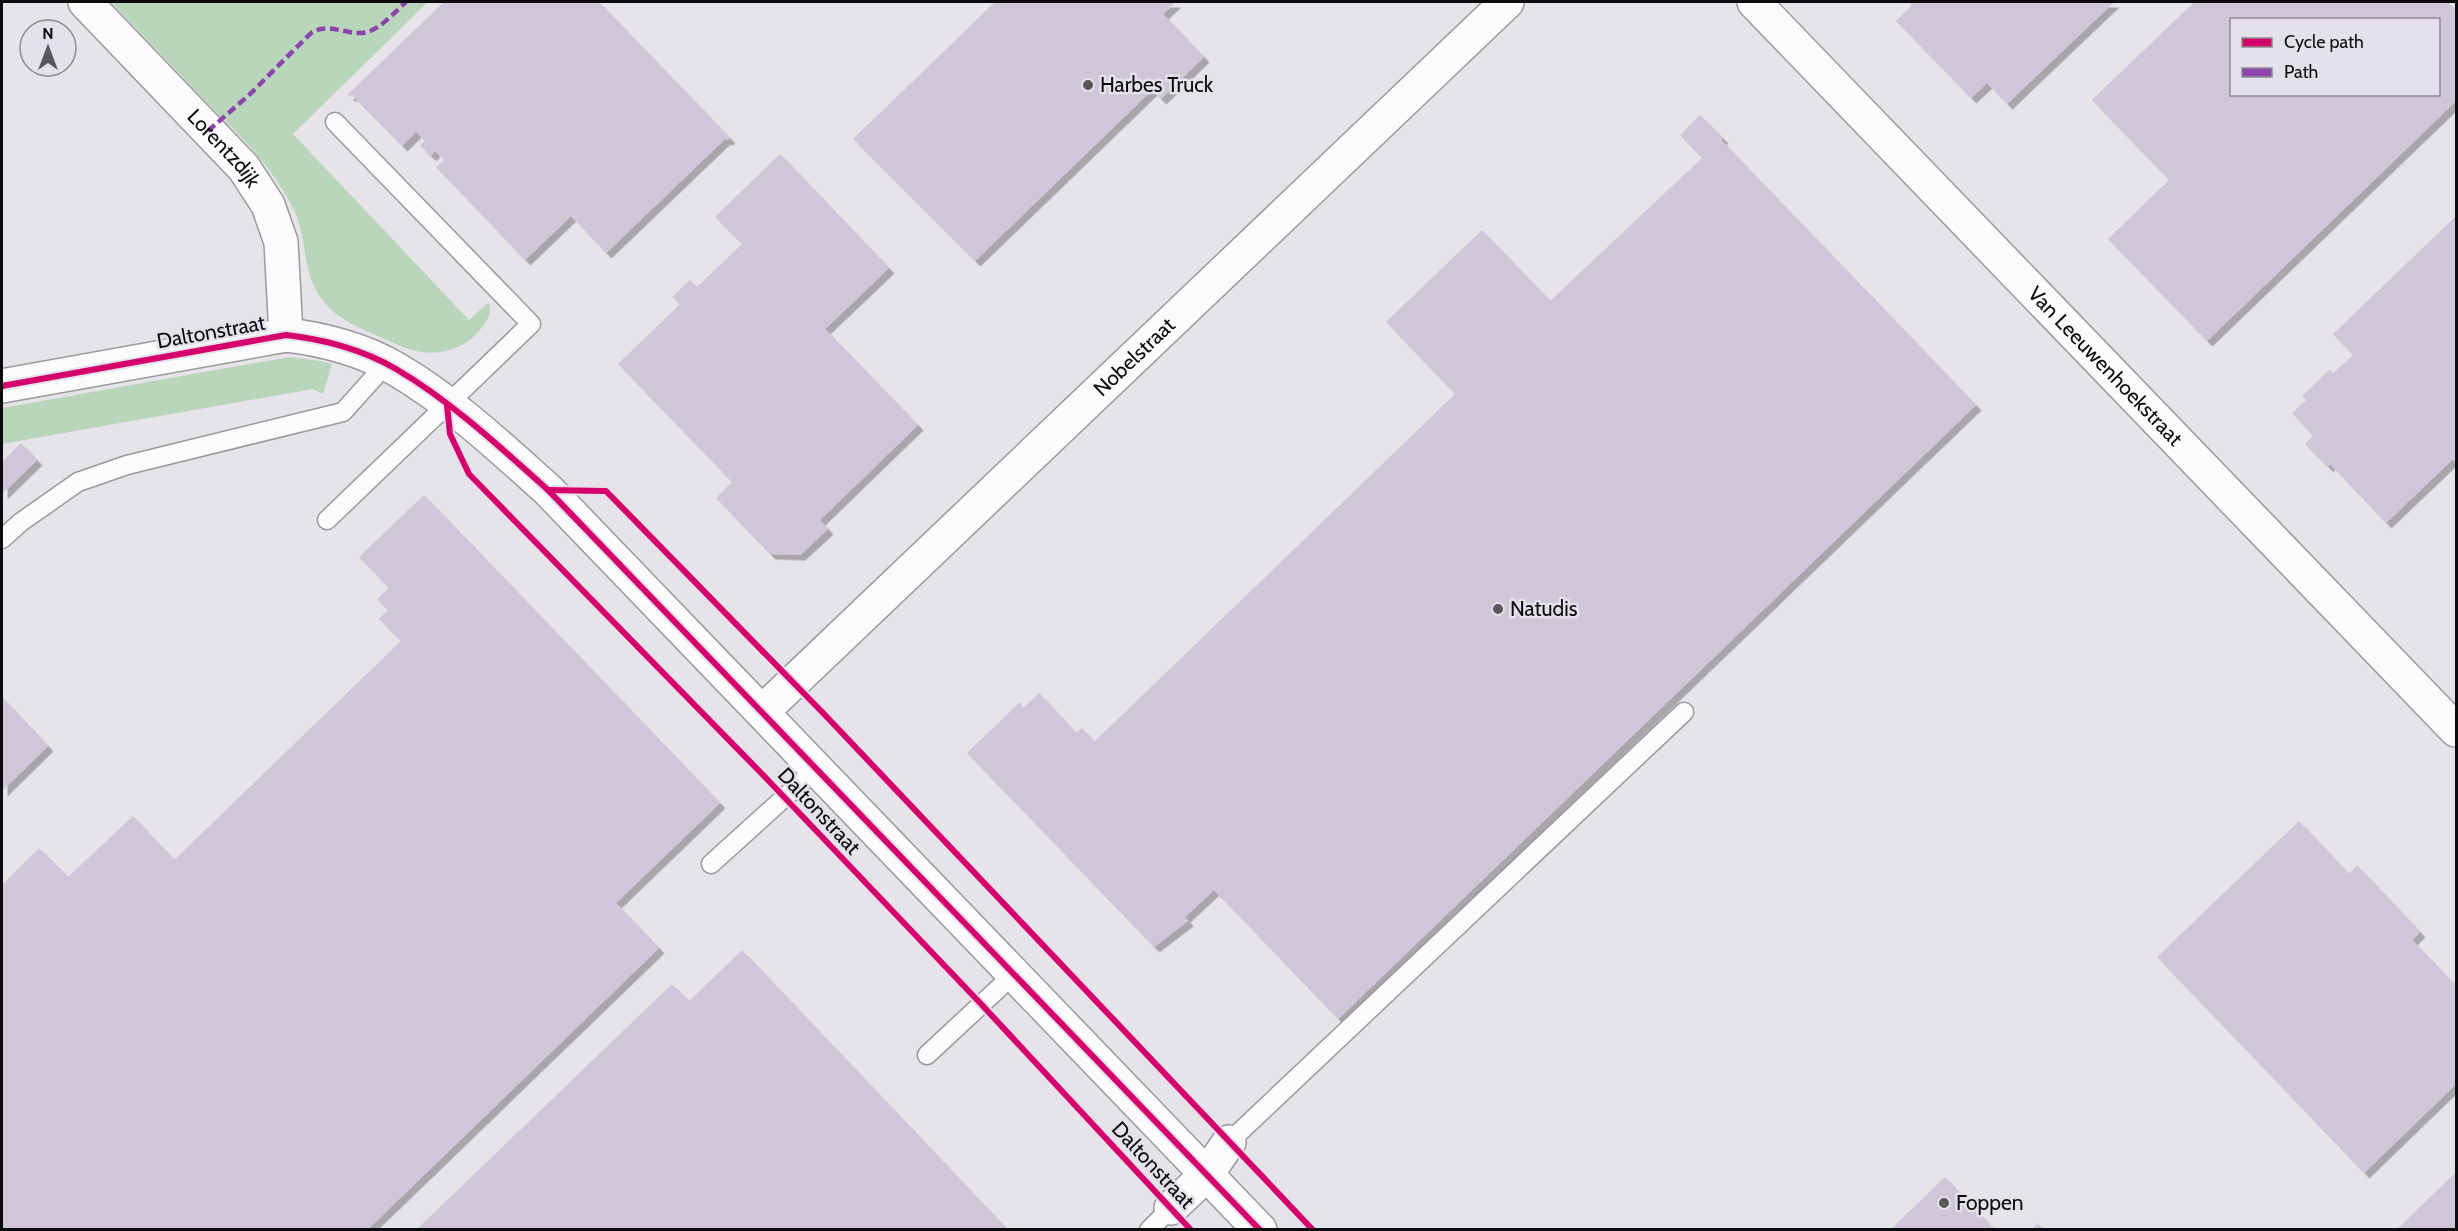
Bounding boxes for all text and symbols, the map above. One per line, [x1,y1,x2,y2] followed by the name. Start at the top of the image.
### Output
[18,18,78,78] north arrow
[2230,18,2440,96] legend
[42,24,54,43] text: N
[2284,31,2364,53] text: Cycle path
[2284,61,2318,83] text: Path
[1100,72,1214,97] place label: Harbes Truck
[1081,78,1095,92] marker: Harbes Truck
[182,104,267,192] street label: Lorentzdijk
[2023,281,2188,451] street label: Van Leeuwenhoekstraat
[155,310,267,353] street label: Daltonstraat
[1088,312,1180,401] street label: Nobelstraat
[1510,596,1578,621] place label: Natudis
[1491,602,1505,616] marker: Natudis
[773,762,866,859] street label: Daltonstraat
[1107,1116,1200,1213] street label: Daltonstraat
[1956,1190,2024,1215] place label: Foppen
[1937,1196,1951,1210] marker: Foppen

